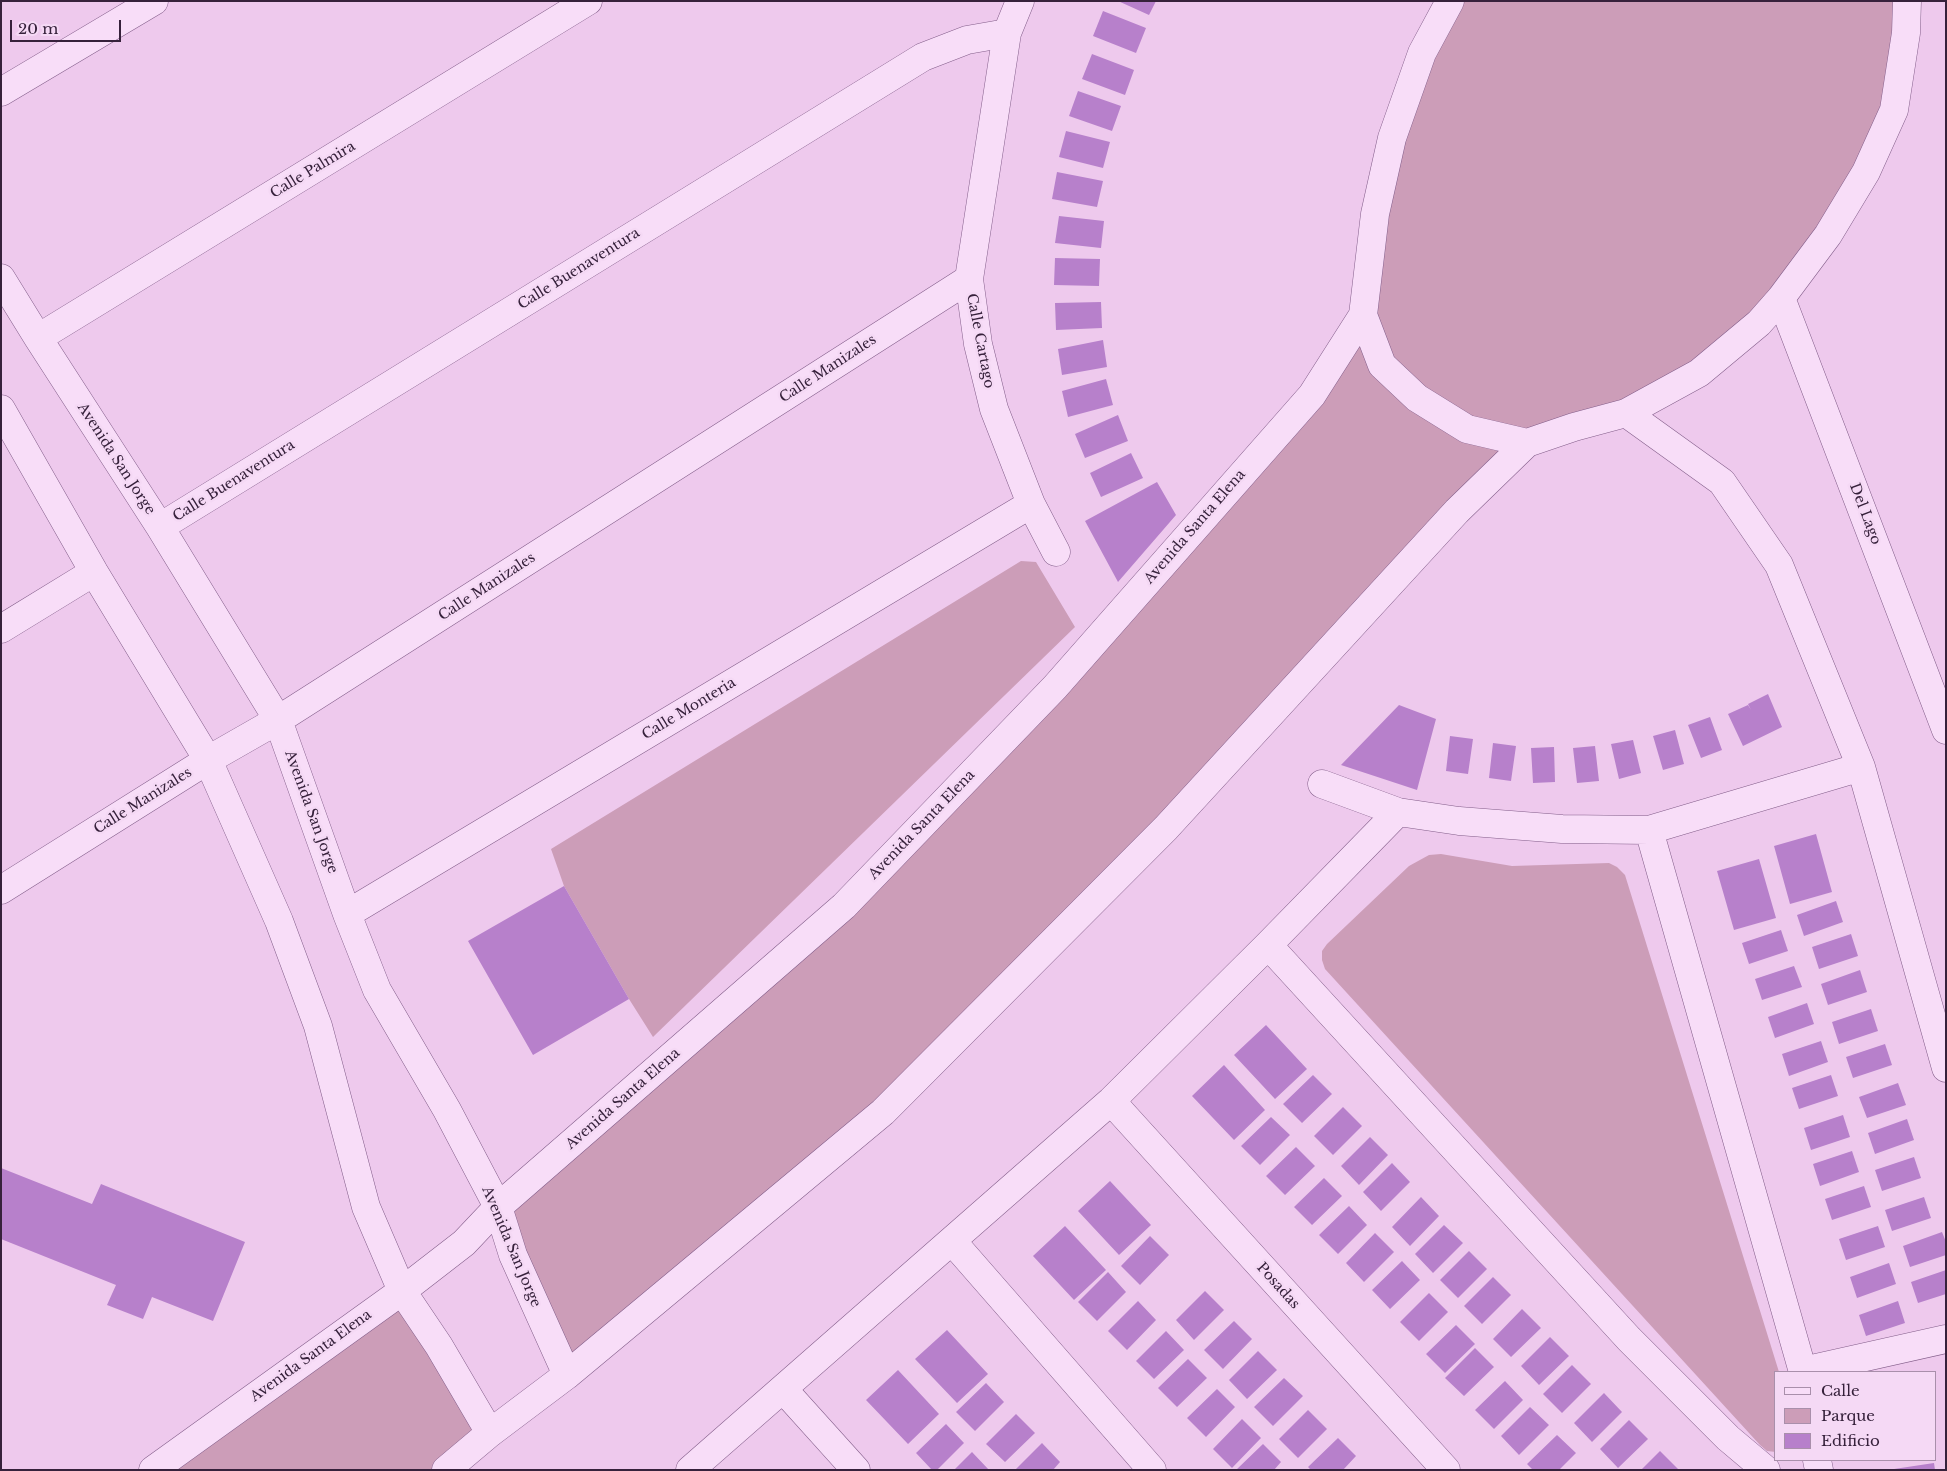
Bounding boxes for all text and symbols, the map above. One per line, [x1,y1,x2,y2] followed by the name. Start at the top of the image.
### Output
[12,10,124,42] scale bar
[18,19,58,38] text: 20 m
[267,138,359,202] street label: Calle Palmira
[515,225,643,313] street label: Calle Buenaventura
[963,292,997,390] street label: Calle Cartago
[776,331,880,407] street label: Calle Manizales
[74,400,158,518] street label: Avenida San Jorge
[170,437,298,525] street label: Calle Buenaventura
[1141,467,1249,587] street label: Avenida Santa Elena
[1846,481,1884,547] street label: Del Lago
[435,549,539,625] street label: Calle Manizales
[639,674,739,744] street label: Calle Monteria
[281,748,341,876] street label: Avenida San Jorge
[91,764,195,838] street label: Calle Manizales
[865,767,979,883] street label: Avenida Santa Elena
[563,1045,683,1153] street label: Avenida Santa Elena
[478,1184,544,1310] street label: Avenida San Jorge
[1253,1260,1303,1312] street label: Posadas
[247,1306,375,1406] street label: Avenida Santa Elena
[1774,1371,1937,1461] legend
[1821,1381,1860,1400] text: Calle
[1821,1406,1875,1425] text: Parque
[1821,1431,1880,1450] text: Edificio

